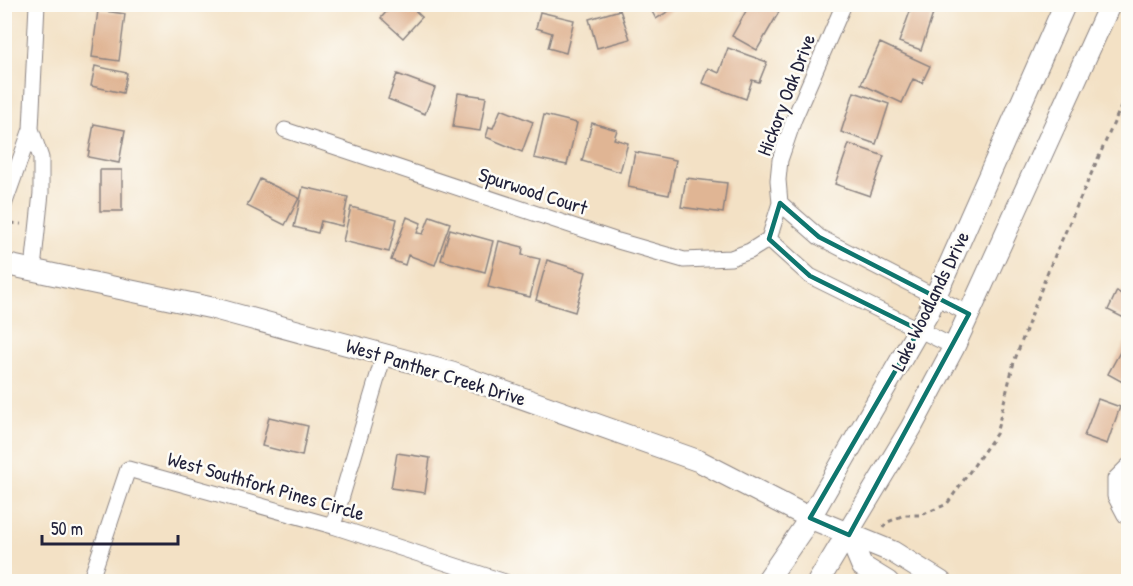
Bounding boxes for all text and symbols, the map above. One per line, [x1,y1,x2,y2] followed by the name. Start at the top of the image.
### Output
[750,30,821,160] street label: Hickory Oak Drive
[475,160,592,221] street label: Spurwood Court
[884,226,975,375] street label: Lake Woodlands Drive
[343,331,529,412] street label: West Panther Creek Drive
[165,445,368,527] street label: West Southfork Pines Circle
[42,508,178,546] scale bar
[51,516,83,541] text: 50 m

